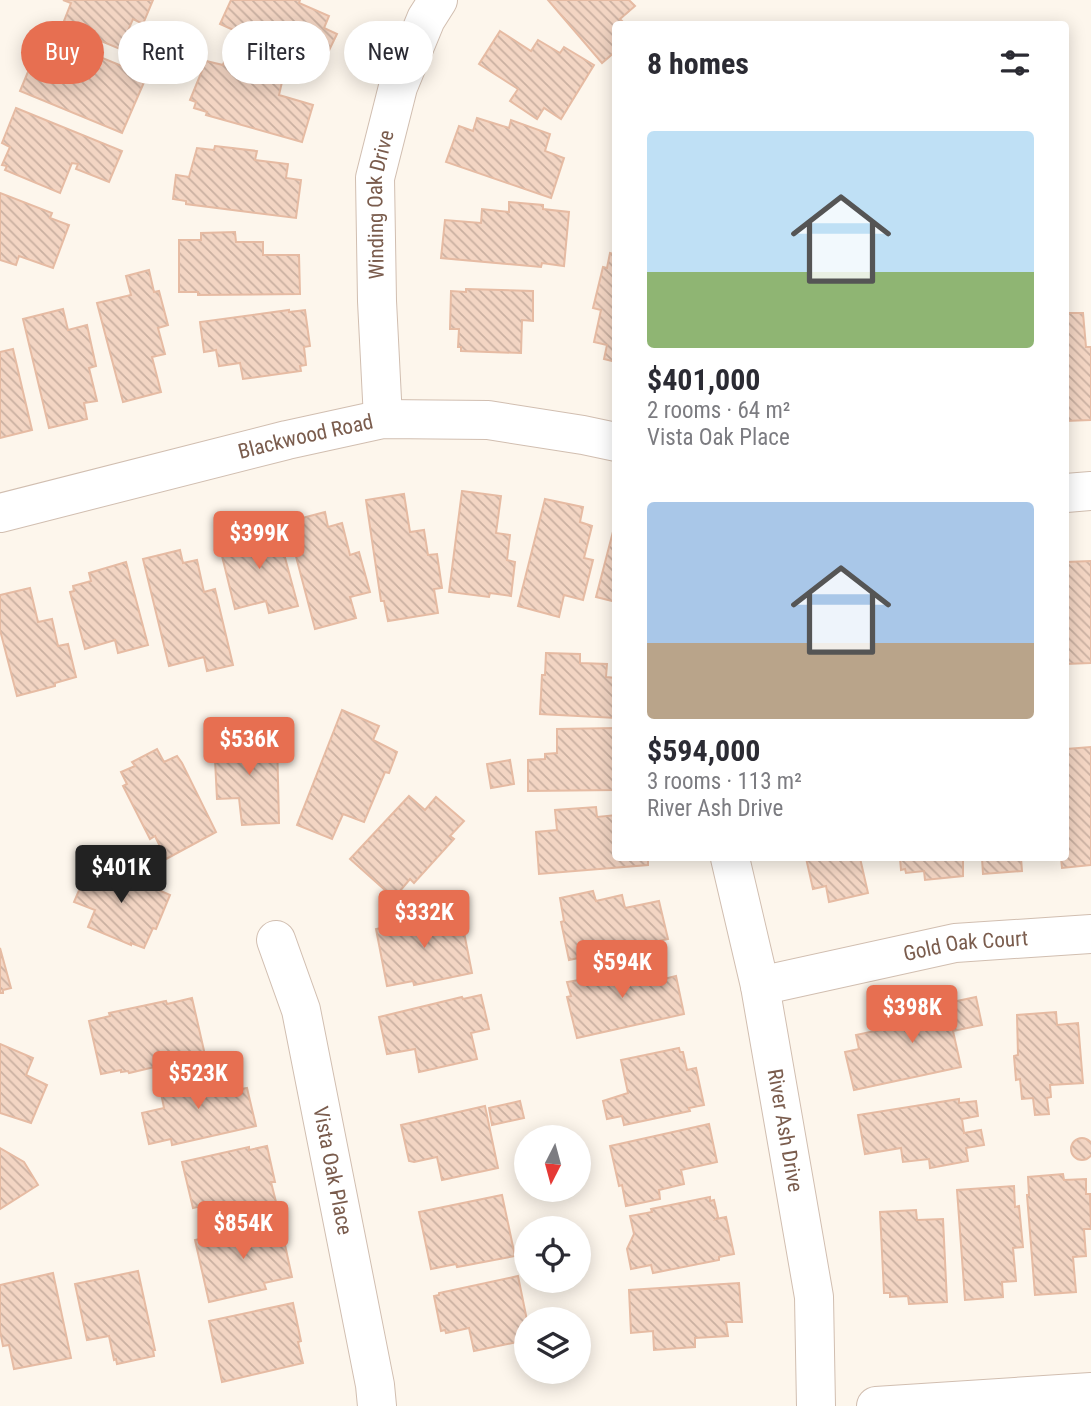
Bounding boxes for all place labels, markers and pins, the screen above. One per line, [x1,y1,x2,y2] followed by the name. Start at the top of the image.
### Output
[210,512,308,571] pin: $399K
[200,718,298,777] pin: $536K
[72,846,170,905] pin: $401K
[375,890,473,950] pin: $332K
[573,940,671,1000] pin: $594K
[863,986,961,1045] pin: $398K
[149,1052,247,1111] pin: $523K
[194,1202,292,1261] pin: $854K

